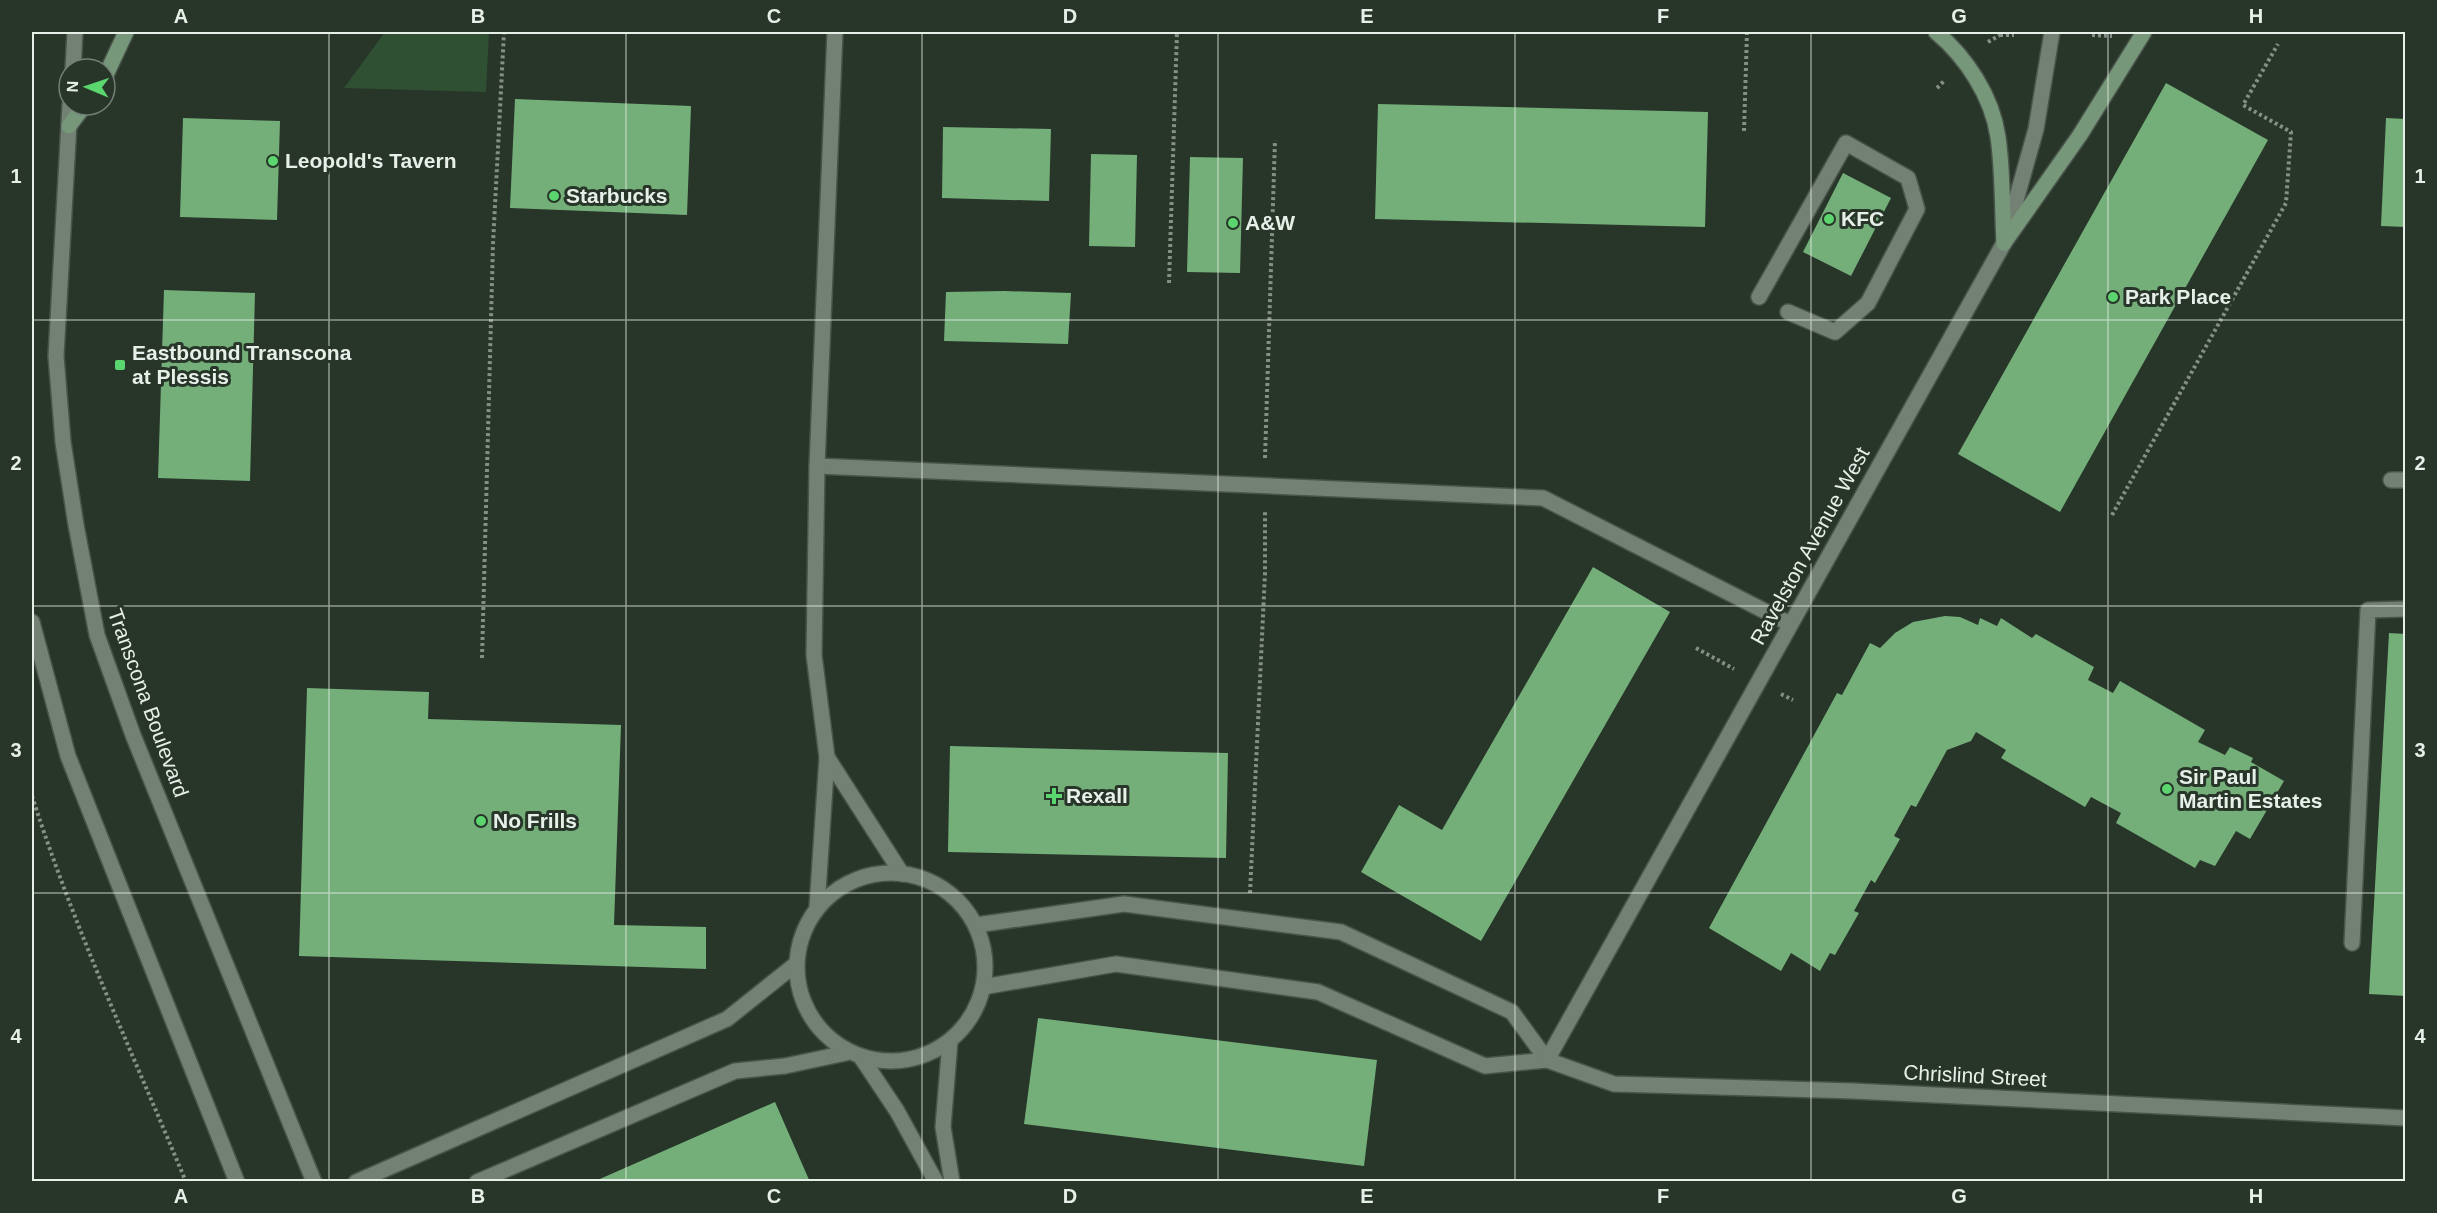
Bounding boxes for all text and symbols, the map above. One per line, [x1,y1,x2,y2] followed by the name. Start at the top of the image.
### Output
[174,5,188,27] text: A
[471,5,485,27] text: B
[767,5,781,27] text: C
[1063,5,1077,27] text: D
[1360,5,1374,27] text: E
[1657,5,1669,27] text: F
[1951,5,1967,27] text: G
[2249,5,2263,27] text: H
[57,57,117,117] north arrow
[64,80,81,93] text: N
[285,149,456,172] place label: Leopold's Tavern
[266,154,280,168] marker: Leopold's Tavern
[10,165,22,187] text: 1
[2414,165,2426,187] text: 1
[566,184,668,207] place label: Starbucks
[547,189,561,203] marker: Starbucks
[1841,207,1884,230] place label: KFC
[1245,211,1295,234] place label: A&W
[1822,212,1836,226] marker: KFC
[1226,216,1240,230] marker: A&W
[2125,285,2231,308] place label: Park Place
[2106,290,2120,304] marker: Park Place
[132,341,352,388] place label: Eastbound Transcona at Plessis
[113,358,127,372] marker: Eastbound Transcona at Plessis
[1746,443,1874,649] street label: Ravelston Avenue West
[10,452,22,474] text: 2
[2414,452,2426,474] text: 2
[104,605,193,800] street label: Transcona Boulevard
[10,739,22,761] text: 3
[2414,739,2426,761] text: 3
[2179,765,2323,812] place label: Sir Paul Martin Estates
[2160,782,2174,796] marker: Sir Paul Martin Estates
[1066,784,1128,807] place label: Rexall
[1047,789,1061,803] marker: Rexall
[493,809,577,832] place label: No Frills
[474,814,488,828] marker: No Frills
[10,1025,22,1047] text: 4
[2414,1025,2426,1047] text: 4
[1903,1060,2047,1091] street label: Chrislind Street
[174,1185,188,1207] text: A
[471,1185,485,1207] text: B
[767,1185,781,1207] text: C
[1063,1185,1077,1207] text: D
[1360,1185,1374,1207] text: E
[1657,1185,1669,1207] text: F
[1951,1185,1967,1207] text: G
[2249,1185,2263,1207] text: H

